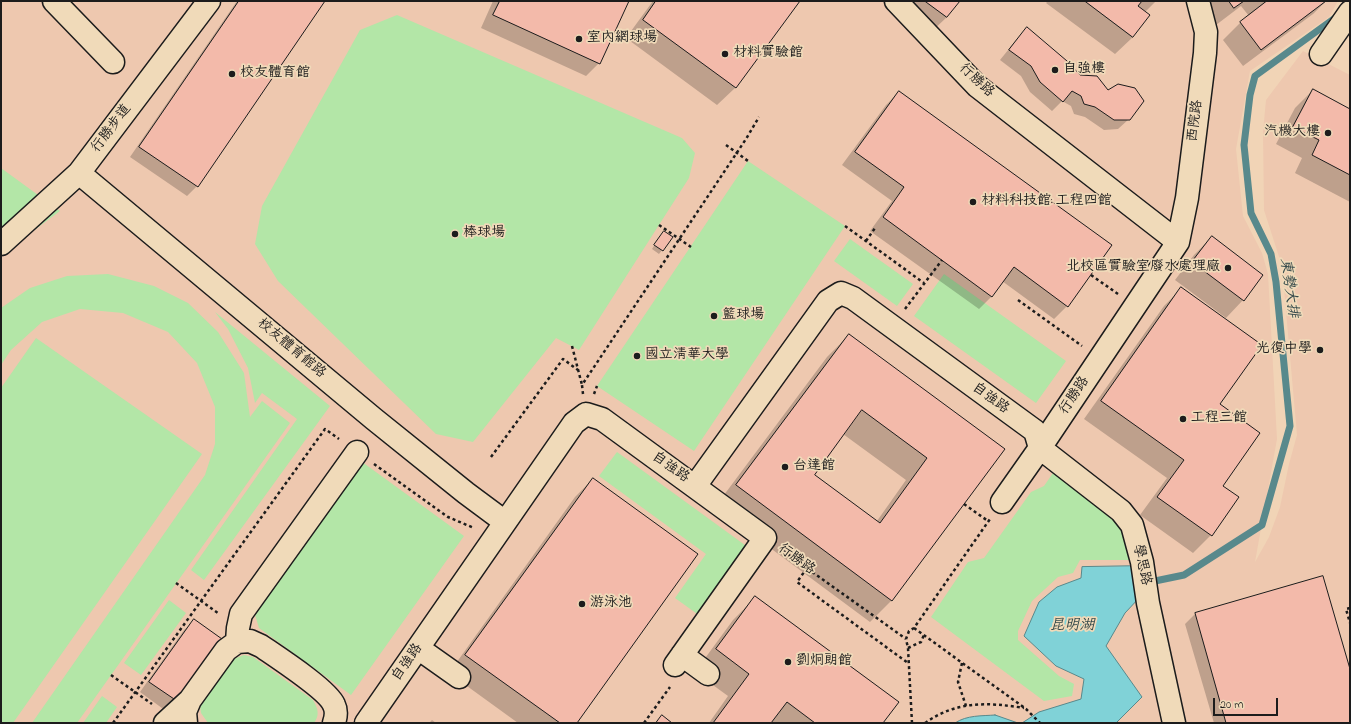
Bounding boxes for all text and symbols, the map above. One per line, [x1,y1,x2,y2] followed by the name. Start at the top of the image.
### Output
[587,31,657,47] place label: 室內網球場
[574,34,584,44] marker: 室內網球場
[733,46,803,62] place label: 材料實驗館
[720,49,730,59] marker: 材料實驗館
[955,61,997,101] street label: 行勝路
[1063,62,1105,78] place label: 自強樓
[1050,65,1060,75] marker: 自強樓
[240,66,310,82] place label: 校友體育館
[227,69,237,79] marker: 校友體育館
[1185,99,1207,143] street label: 西院路
[88,102,136,156] street label: 行勝步道
[1264,125,1320,141] place label: 汽機大樓
[1323,128,1333,138] marker: 汽機大樓
[981,194,1112,210] place label: 材料科技館: 工程四館
[968,197,978,207] marker: 材料科技館: 工程四館
[463,226,505,242] place label: 棒球場
[450,229,460,239] marker: 棒球場
[1275,257,1301,319] water label: 東勢大排
[1066,260,1220,276] place label: 北校區實驗室廢水處理廠
[1223,263,1233,273] marker: 北校區實驗室廢水處理廠
[722,308,764,324] place label: 籃球場
[709,311,719,321] marker: 籃球場
[253,316,329,382] street label: 校友體育館路
[1256,342,1312,358] place label: 光復中學
[1315,345,1325,355] marker: 光復中學
[645,348,729,364] place label: 國立清華大學
[632,351,642,361] marker: 國立清華大學
[1056,374,1094,418] street label: 行勝路
[968,380,1012,418] street label: 自強路
[1191,411,1247,427] place label: 工程三館
[1178,414,1188,424] marker: 工程三館
[648,449,692,487] street label: 自強路
[793,459,835,475] place label: 台達館
[780,462,790,472] marker: 台達館
[774,541,818,579] street label: 行勝路
[1128,543,1154,587] street label: 學思路
[590,596,632,612] place label: 游泳池
[577,599,587,609] marker: 游泳池
[1050,618,1094,636] water label: 昆明湖
[389,641,427,685] street label: 自強路
[796,654,852,670] place label: 劉炯朗館
[783,657,793,667] marker: 劉炯朗館
[1215,690,1280,716] scale bar
[1220,696,1243,714] text: 20 m

